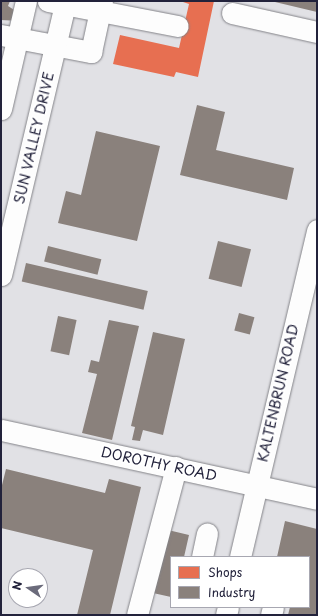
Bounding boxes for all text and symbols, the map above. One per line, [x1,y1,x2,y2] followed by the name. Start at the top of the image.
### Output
[11,70,57,206] street label: SUN VALLEY DRIVE
[254,322,302,464] street label: KALTENBRUN ROAD
[100,444,218,484] street label: DOROTHY ROAD
[170,556,310,608] legend
[208,563,242,581] text: Shops
[8,568,48,608] north arrow
[8,579,26,592] text: N
[208,583,255,601] text: Industry

